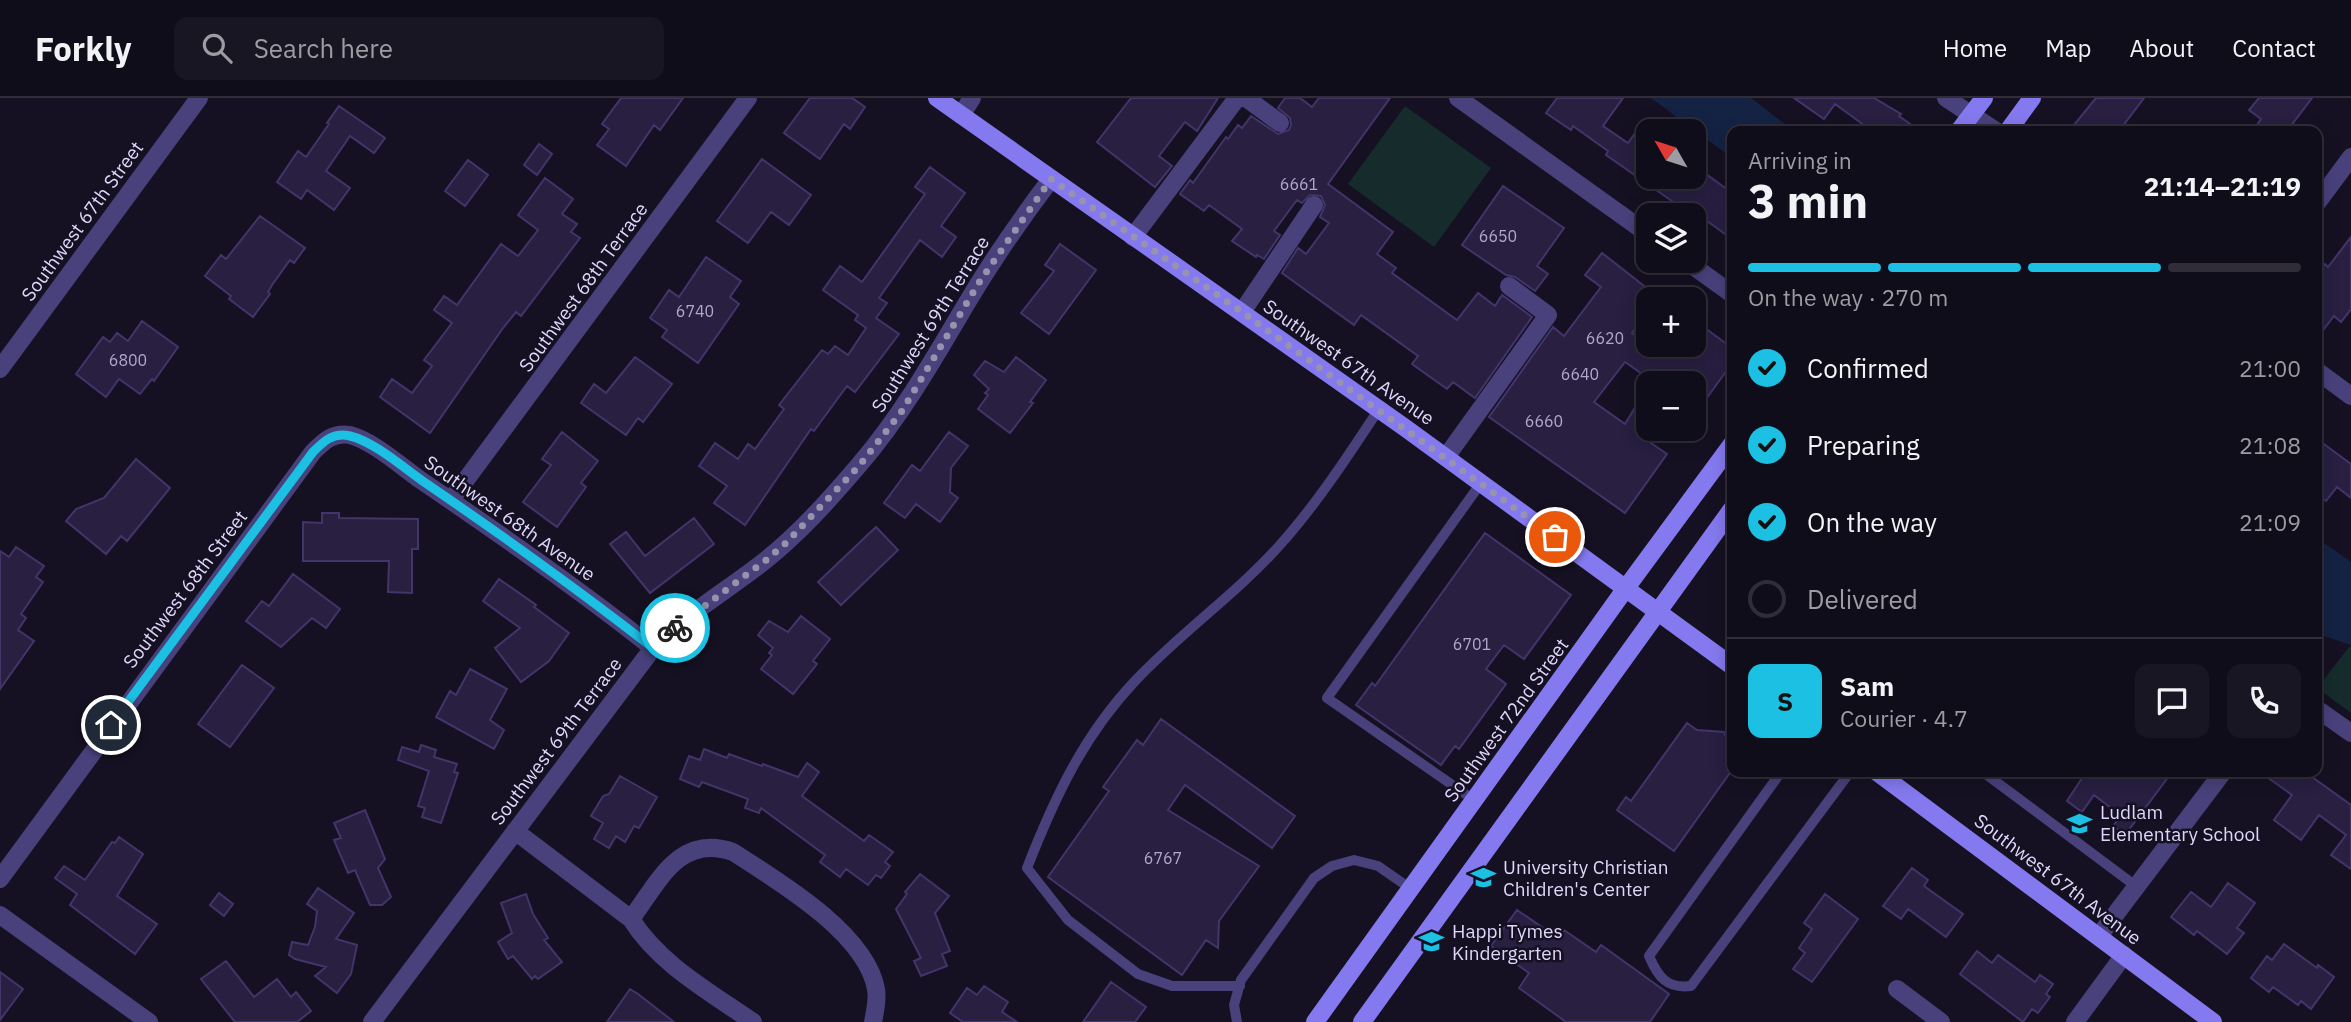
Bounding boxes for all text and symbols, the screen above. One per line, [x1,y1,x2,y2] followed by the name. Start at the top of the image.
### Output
[174,17,664,80] search box
[35,27,132,70] text: Forkly
[198,29,236,67] icon: search
[254,31,393,65] text: Search here
[1943,32,2007,64] text: Home
[2045,32,2091,64] text: Map
[2129,32,2194,64] text: About
[2232,32,2316,64] text: Contact
[1636,119,1706,189] north arrow
[1636,119,1706,441] map controls
[16,136,148,306] street label: Southwest 67th Street
[1748,145,1852,175] text: Arriving in
[2144,169,2301,203] text: 21:14–21:19
[1748,171,1868,231] text: 3 min
[1280,174,1318,194] house number: 6661
[513,198,653,376] street label: Southwest 68th Terrace
[1636,203,1706,273] button: layers
[1479,226,1517,246] house number: 6650
[866,231,994,417] street label: Southwest 69th Terrace
[1748,282,1948,312] text: On the way · 270 m
[1636,287,1706,357] button: +
[1259,294,1439,430] street label: Southwest 67th Avenue
[676,301,714,321] house number: 6740
[1586,328,1624,348] house number: 6620
[1748,349,1786,387] icon: check
[109,350,147,370] house number: 6800
[1807,351,1929,385] text: Confirmed
[2239,353,2301,383] text: 21:00
[1561,364,1599,384] house number: 6640
[1636,371,1706,441] button: −
[1525,411,1563,431] house number: 6660
[1748,426,1786,464] icon: check
[1807,428,1920,462] text: Preparing
[2239,430,2301,460] text: 21:08
[420,450,600,586] street label: Southwest 68th Avenue
[1748,503,1786,541] icon: check
[118,505,252,673] street label: Southwest 68th Street
[1807,505,1937,539] text: On the way
[1525,507,1585,567] pin
[2239,507,2301,537] text: 21:09
[1536,518,1574,556] icon: bag
[1807,582,1918,616] text: Delivered
[640,593,710,663] courier
[656,609,694,647] icon: bike
[1439,634,1573,806] street label: Southwest 72nd Street
[1453,634,1491,654] house number: 6701
[485,652,627,830] street label: Southwest 69th Terrace
[2135,664,2209,738] button: chat
[2227,664,2301,738] button: phone
[1840,669,1894,703] text: Sam
[1777,684,1793,718] text: S
[81,695,141,755] pin
[1840,703,1968,733] text: Courier · 4.7
[92,706,130,744] icon: home
[2100,800,2260,846] place label: Ludlam Elementary School
[1970,808,2146,950] street label: Southwest 67th Avenue
[2066,809,2094,837] school or university icon: Ludlam Elementary School
[1144,848,1182,868] house number: 6767
[1503,855,1668,901] place label: University Christian Children's Center
[1469,864,1497,892] school or university icon: University Christian Children's Center
[1452,919,1563,965] place label: Happi Tymes Kindergarten
[1418,928,1446,956] school or university icon: Happi Tymes Kindergarten

